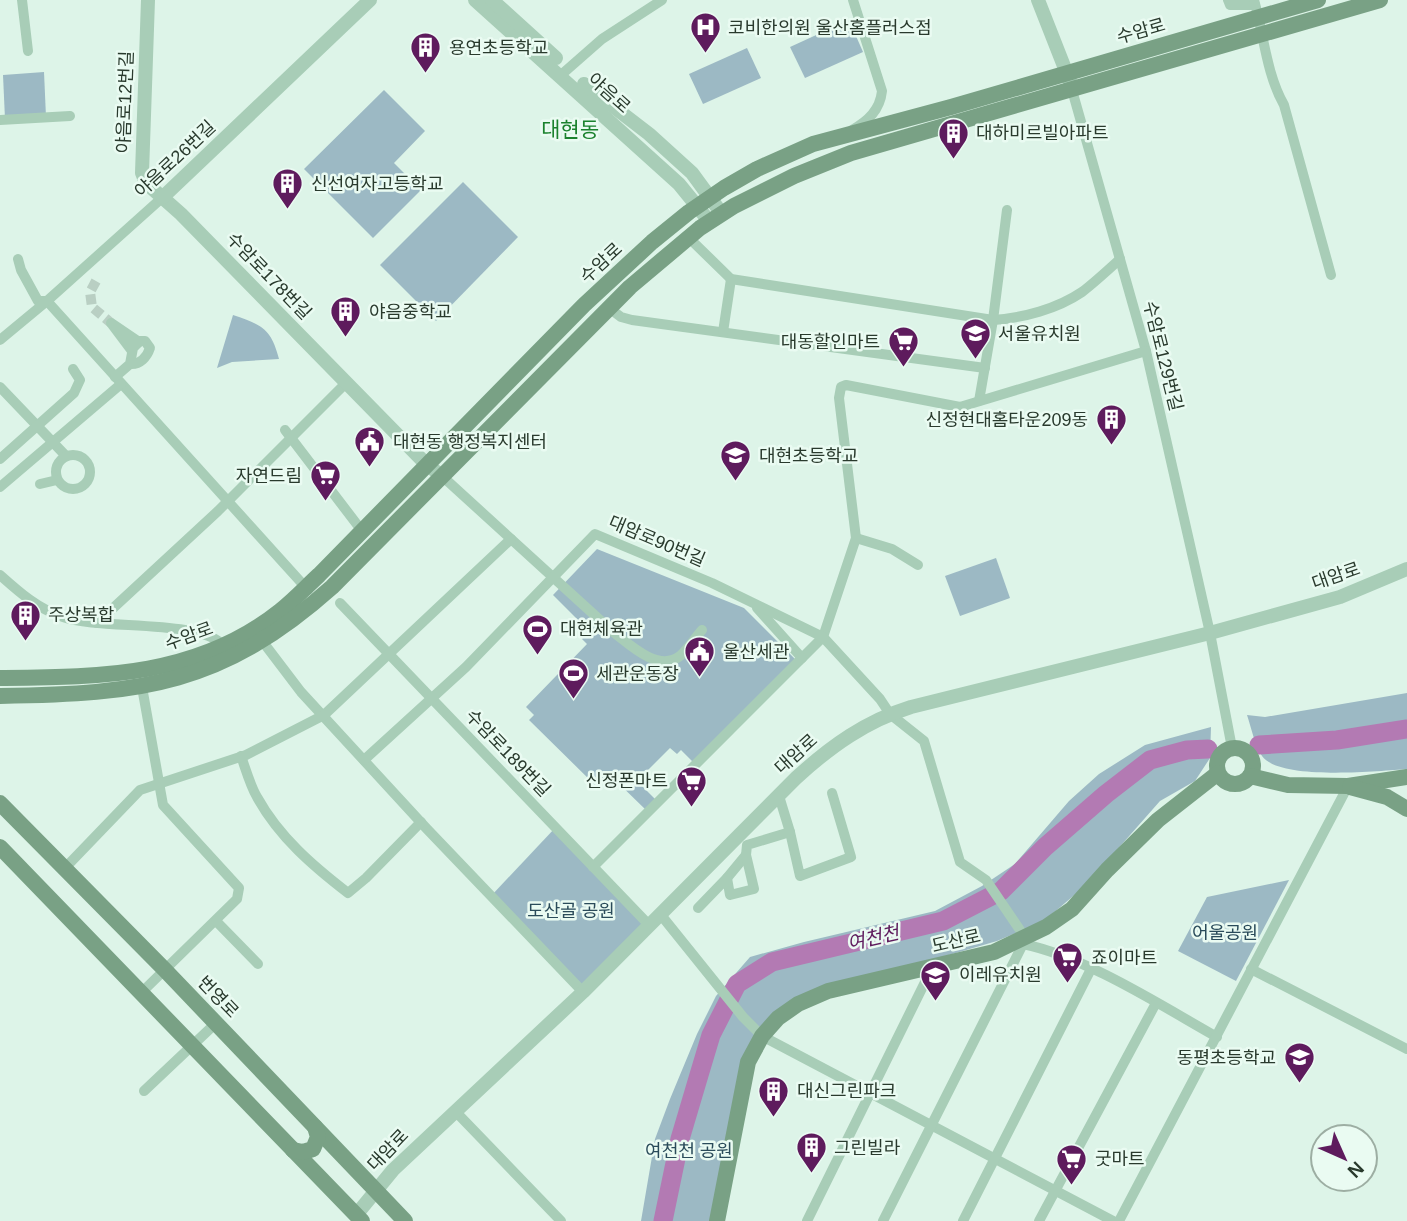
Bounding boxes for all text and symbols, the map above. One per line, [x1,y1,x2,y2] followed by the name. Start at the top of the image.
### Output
[688,11,722,55] hospital icon: 코비한의원 울산홈플러스점
[1114,15,1168,47] street label: 수암로
[728,18,932,38] place label: 코비한의원 울산홈플러스점
[409,31,443,75] building icon: 용연초등학교
[449,38,548,58] place label: 용연초등학교
[113,50,137,154] street label: 야음로12번길
[584,69,634,117] street label: 야음로
[936,116,970,160] building icon: 대하미르빌아파트
[131,117,219,201] street label: 야음로26번길
[541,118,599,141] district label: 대현동
[976,123,1108,143] place label: 대하미르빌아파트
[271,167,305,211] building icon: 신선여자고등학교
[311,174,443,194] place label: 신선여자고등학교
[223,228,315,324] street label: 수암로178번길
[576,239,626,287] street label: 수암로
[329,295,363,339] building icon: 야음중학교
[1140,299,1186,413] street label: 수암로129번길
[369,302,452,322] place label: 야음중학교
[958,317,992,361] school or university icon: 서울유치원
[998,324,1081,344] place label: 서울유치원
[886,325,920,369] supermarket icon: 대동할인마트
[781,332,880,352] place label: 대동할인마트
[1094,403,1128,447] building icon: 신정현대홈타운209동
[925,410,1088,430] place label: 신정현대홈타운209동
[353,425,387,469] public building icon: 대현동 행정복지센터
[393,432,547,452] place label: 대현동 행정복지센터
[719,439,753,483] school or university icon: 대현초등학교
[759,446,858,466] place label: 대현초등학교
[308,459,342,503] supermarket icon: 자연드림
[236,466,302,486] place label: 자연드림
[606,512,708,570] street label: 대암로90번길
[1309,558,1363,594] street label: 대암로
[8,598,42,642] building icon: 주상복합
[48,605,114,625] place label: 주상복합
[520,612,554,656] sports icon: 대현체육관
[162,618,216,654] street label: 수암로
[560,619,643,639] place label: 대현체육관
[683,635,717,679] public building icon: 울산세관
[723,642,790,662] place label: 울산세관
[556,657,590,701] sports icon: 세관운동장
[596,664,679,684] place label: 세관운동장
[462,705,554,801] street label: 수암로189번길
[771,730,821,778] street label: 대암로
[674,764,708,808] supermarket icon: 신정폰마트
[585,771,668,791] place label: 신정폰마트
[527,901,615,921] park label: 도산골 공원
[845,922,902,954] water label: 여천천
[1192,923,1258,943] park label: 어울공원
[930,926,982,956] street label: 도산로
[1051,941,1085,985] supermarket icon: 죠이마트
[1091,948,1157,968] place label: 죠이마트
[919,958,953,1002] school or university icon: 이레유치원
[959,965,1042,985] place label: 이레유치원
[194,972,242,1022] street label: 번영로
[1282,1041,1316,1085] school or university icon: 동평초등학교
[1177,1048,1276,1068] place label: 동평초등학교
[757,1074,791,1118] building icon: 대신그린파크
[797,1081,896,1101] place label: 대신그린파크
[1309,1123,1379,1193] north arrow
[364,1125,412,1175] street label: 대암로
[794,1131,828,1175] building icon: 그린빌라
[834,1138,901,1158] place label: 그린빌라
[645,1141,733,1161] park label: 여천천 공원
[1055,1142,1089,1186] supermarket icon: 굿마트
[1095,1149,1145,1169] place label: 굿마트
[1343,1157,1368,1182] text: N

